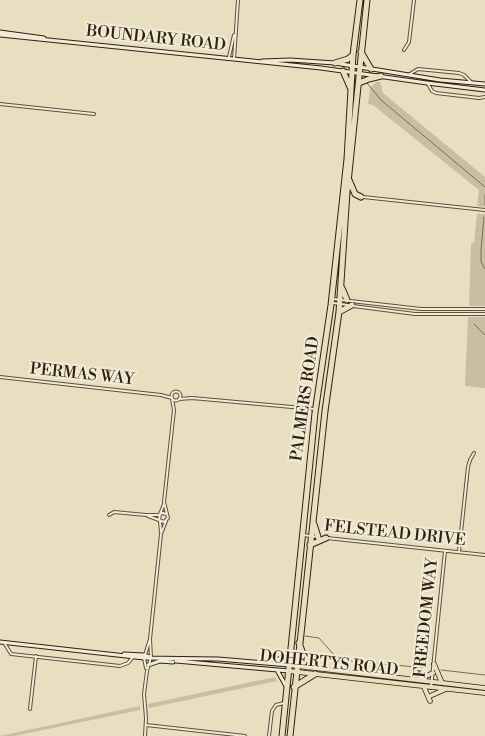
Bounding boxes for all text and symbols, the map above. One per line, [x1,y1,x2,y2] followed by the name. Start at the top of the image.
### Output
[85,22,227,56] street label: BOUNDARY ROAD
[288,335,324,463] street label: PALMERS ROAD
[29,360,135,390] street label: PERMAS WAY
[323,517,467,551] street label: FELSTEAD DRIVE
[411,557,443,679] street label: FREEDOM WAY
[259,647,399,681] street label: DOHERTYS ROAD

